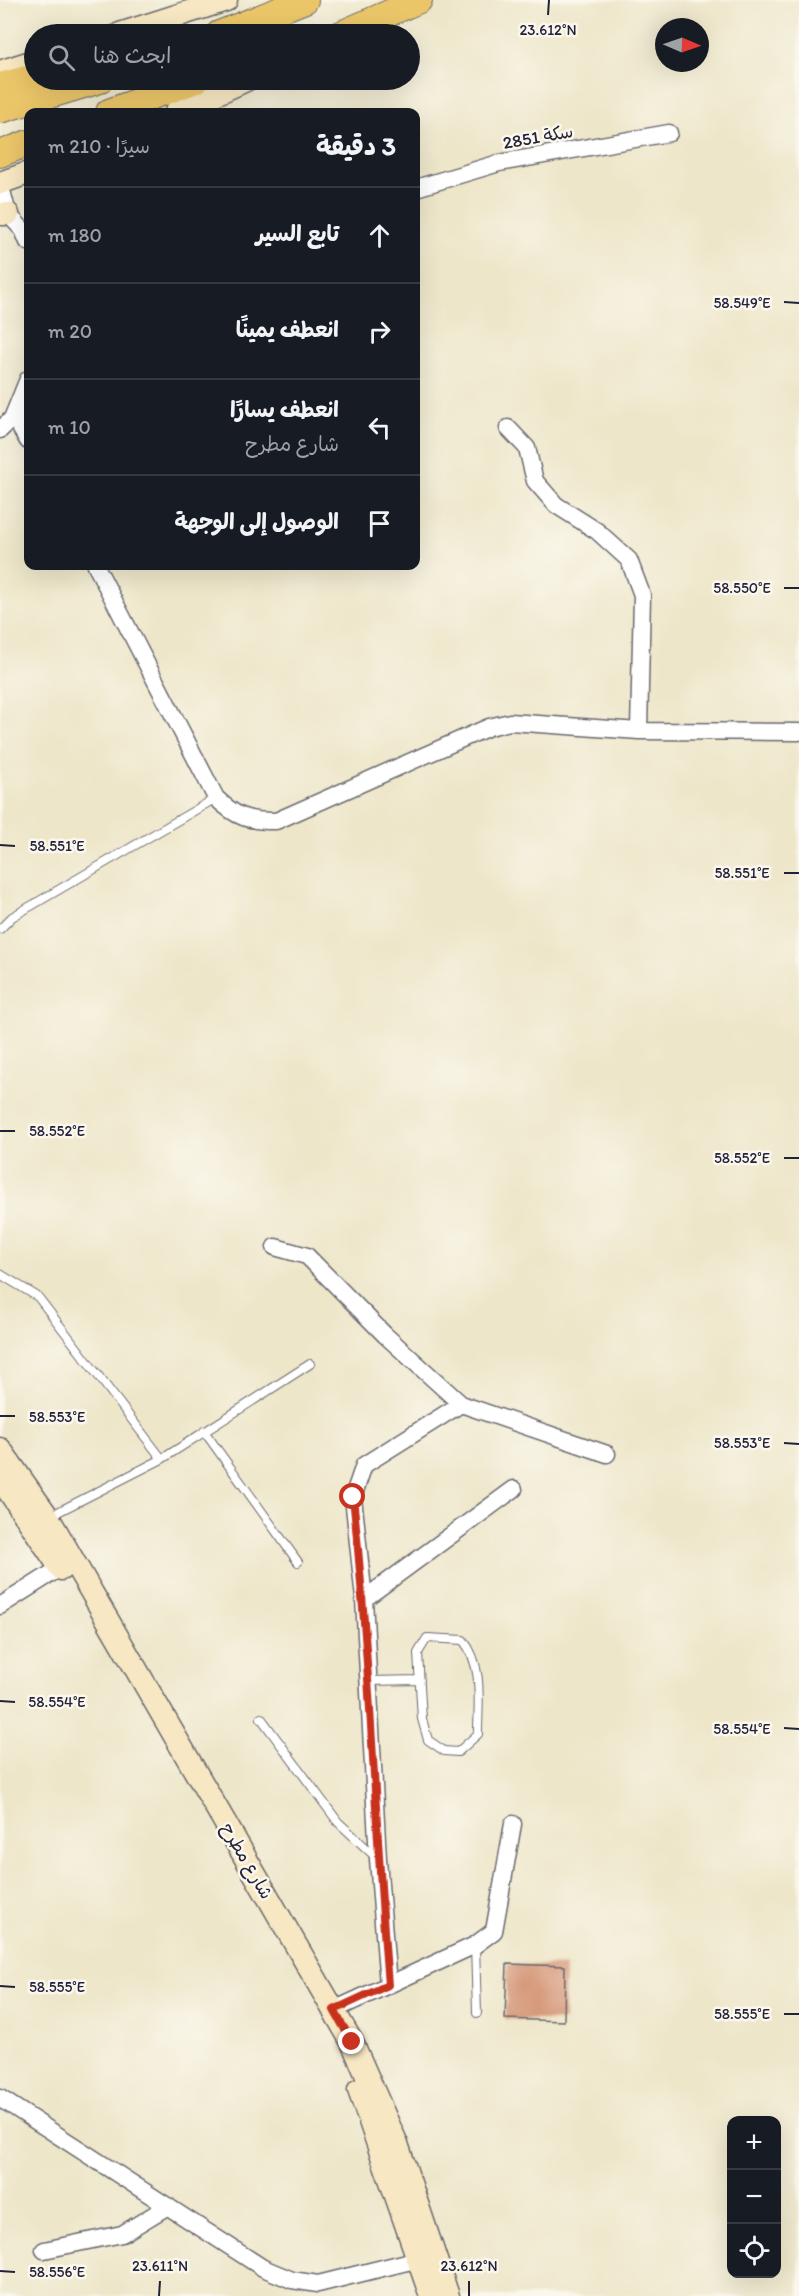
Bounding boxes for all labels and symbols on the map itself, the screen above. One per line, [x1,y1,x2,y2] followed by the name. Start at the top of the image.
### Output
[655,18,709,72] north arrow
[519,21,577,39] text: 23.612°N
[501,120,575,154] street label: سكة 2851
[713,294,771,312] text: 58.549°E
[713,579,771,597] text: 58.550°E
[29,837,85,855] text: 58.551°E
[714,864,770,882] text: 58.551°E
[29,1122,85,1140] text: 58.552°E
[714,1149,770,1167] text: 58.552°E
[29,1408,85,1426] text: 58.553°E
[714,1434,770,1452] text: 58.553°E
[339,1483,365,1509] route start
[28,1693,86,1711] text: 58.554°E
[713,1720,771,1738] text: 58.554°E
[215,1819,278,1904] street label: شارع مطرح
[29,1978,85,1996] text: 58.555°E
[714,2005,770,2023] text: 58.555°E
[338,2028,364,2054] route end
[132,2257,188,2275] text: 23.611°N
[440,2257,498,2275] text: 23.612°N
[29,2263,85,2281] text: 58.556°E

